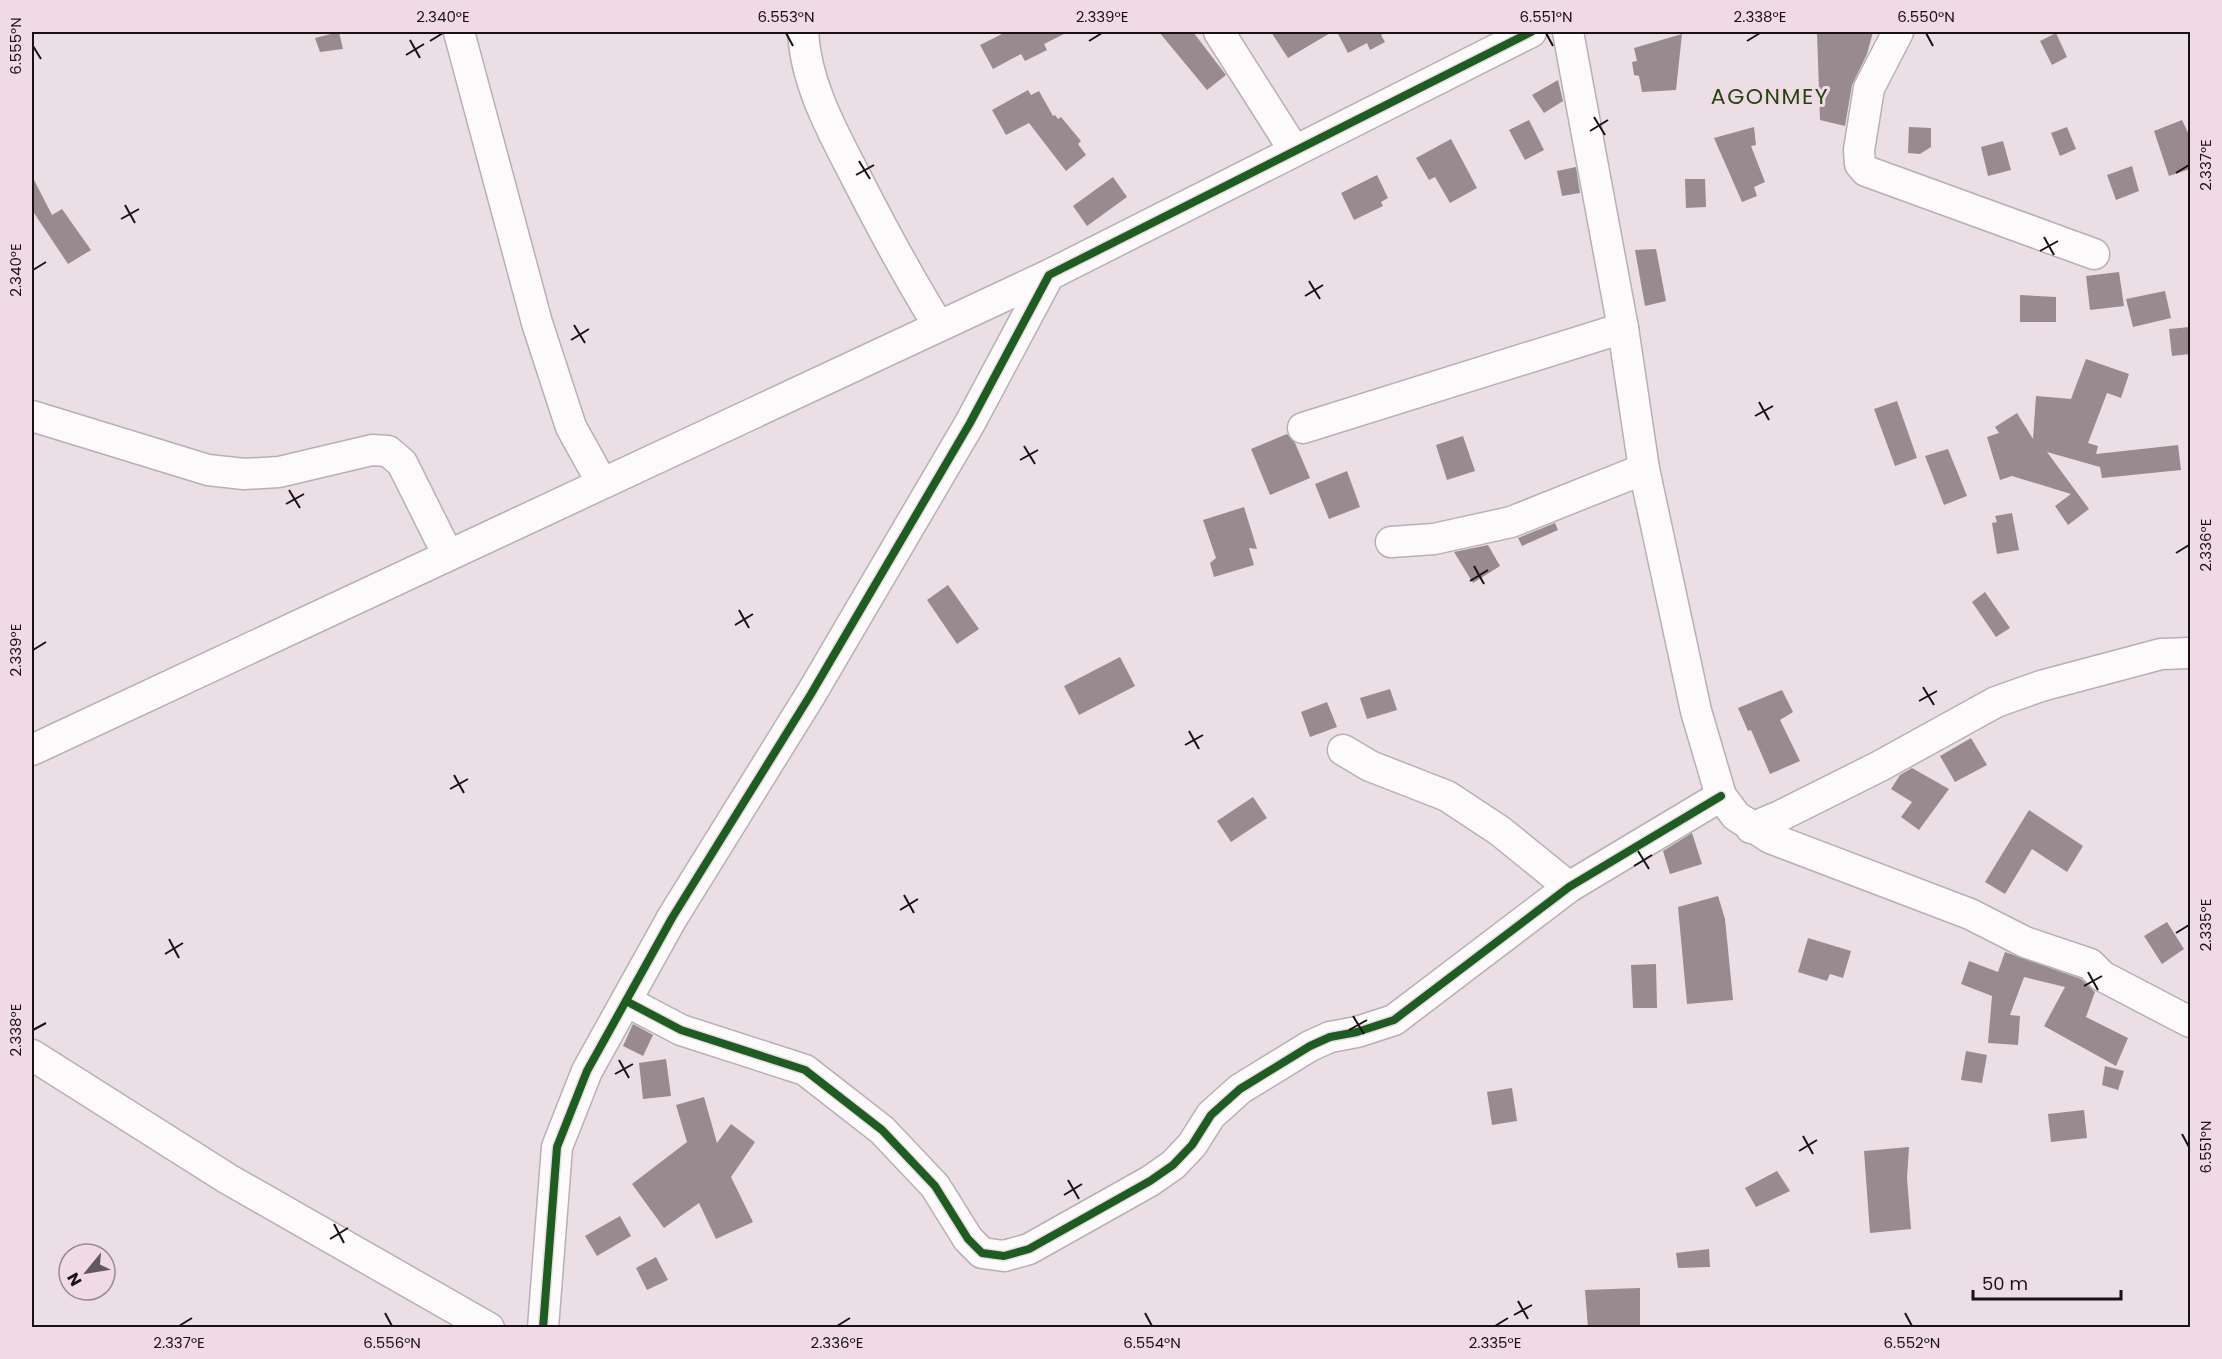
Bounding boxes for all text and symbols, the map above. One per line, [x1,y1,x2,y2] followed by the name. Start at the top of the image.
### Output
[416,6,470,27] text: 2.340°E
[757,6,815,27] text: 6.553°N
[1076,6,1128,27] text: 2.339°E
[1519,6,1573,27] text: 6.551°N
[1734,6,1786,27] text: 2.338°E
[1897,6,1955,27] text: 6.550°N
[5,17,26,75] text: 6.555°N
[1711,81,1829,112] district label: AGONMEY
[2195,139,2216,191] text: 2.337°E
[5,243,26,297] text: 2.340°E
[2195,519,2216,571] text: 2.336°E
[5,624,26,676] text: 2.339°E
[2195,899,2216,951] text: 2.335°E
[5,1004,26,1056] text: 2.338°E
[2195,1120,2216,1174] text: 6.551°N
[57,1242,117,1302] north arrow
[1973,1263,2122,1301] scale bar
[61,1268,87,1290] text: N
[1982,1271,2028,1296] text: 50 m
[153,1332,205,1353] text: 2.337°E
[363,1332,421,1353] text: 6.556°N
[811,1332,863,1353] text: 2.336°E
[1123,1332,1181,1353] text: 6.554°N
[1469,1332,1521,1353] text: 2.335°E
[1884,1332,1940,1353] text: 6.552°N

